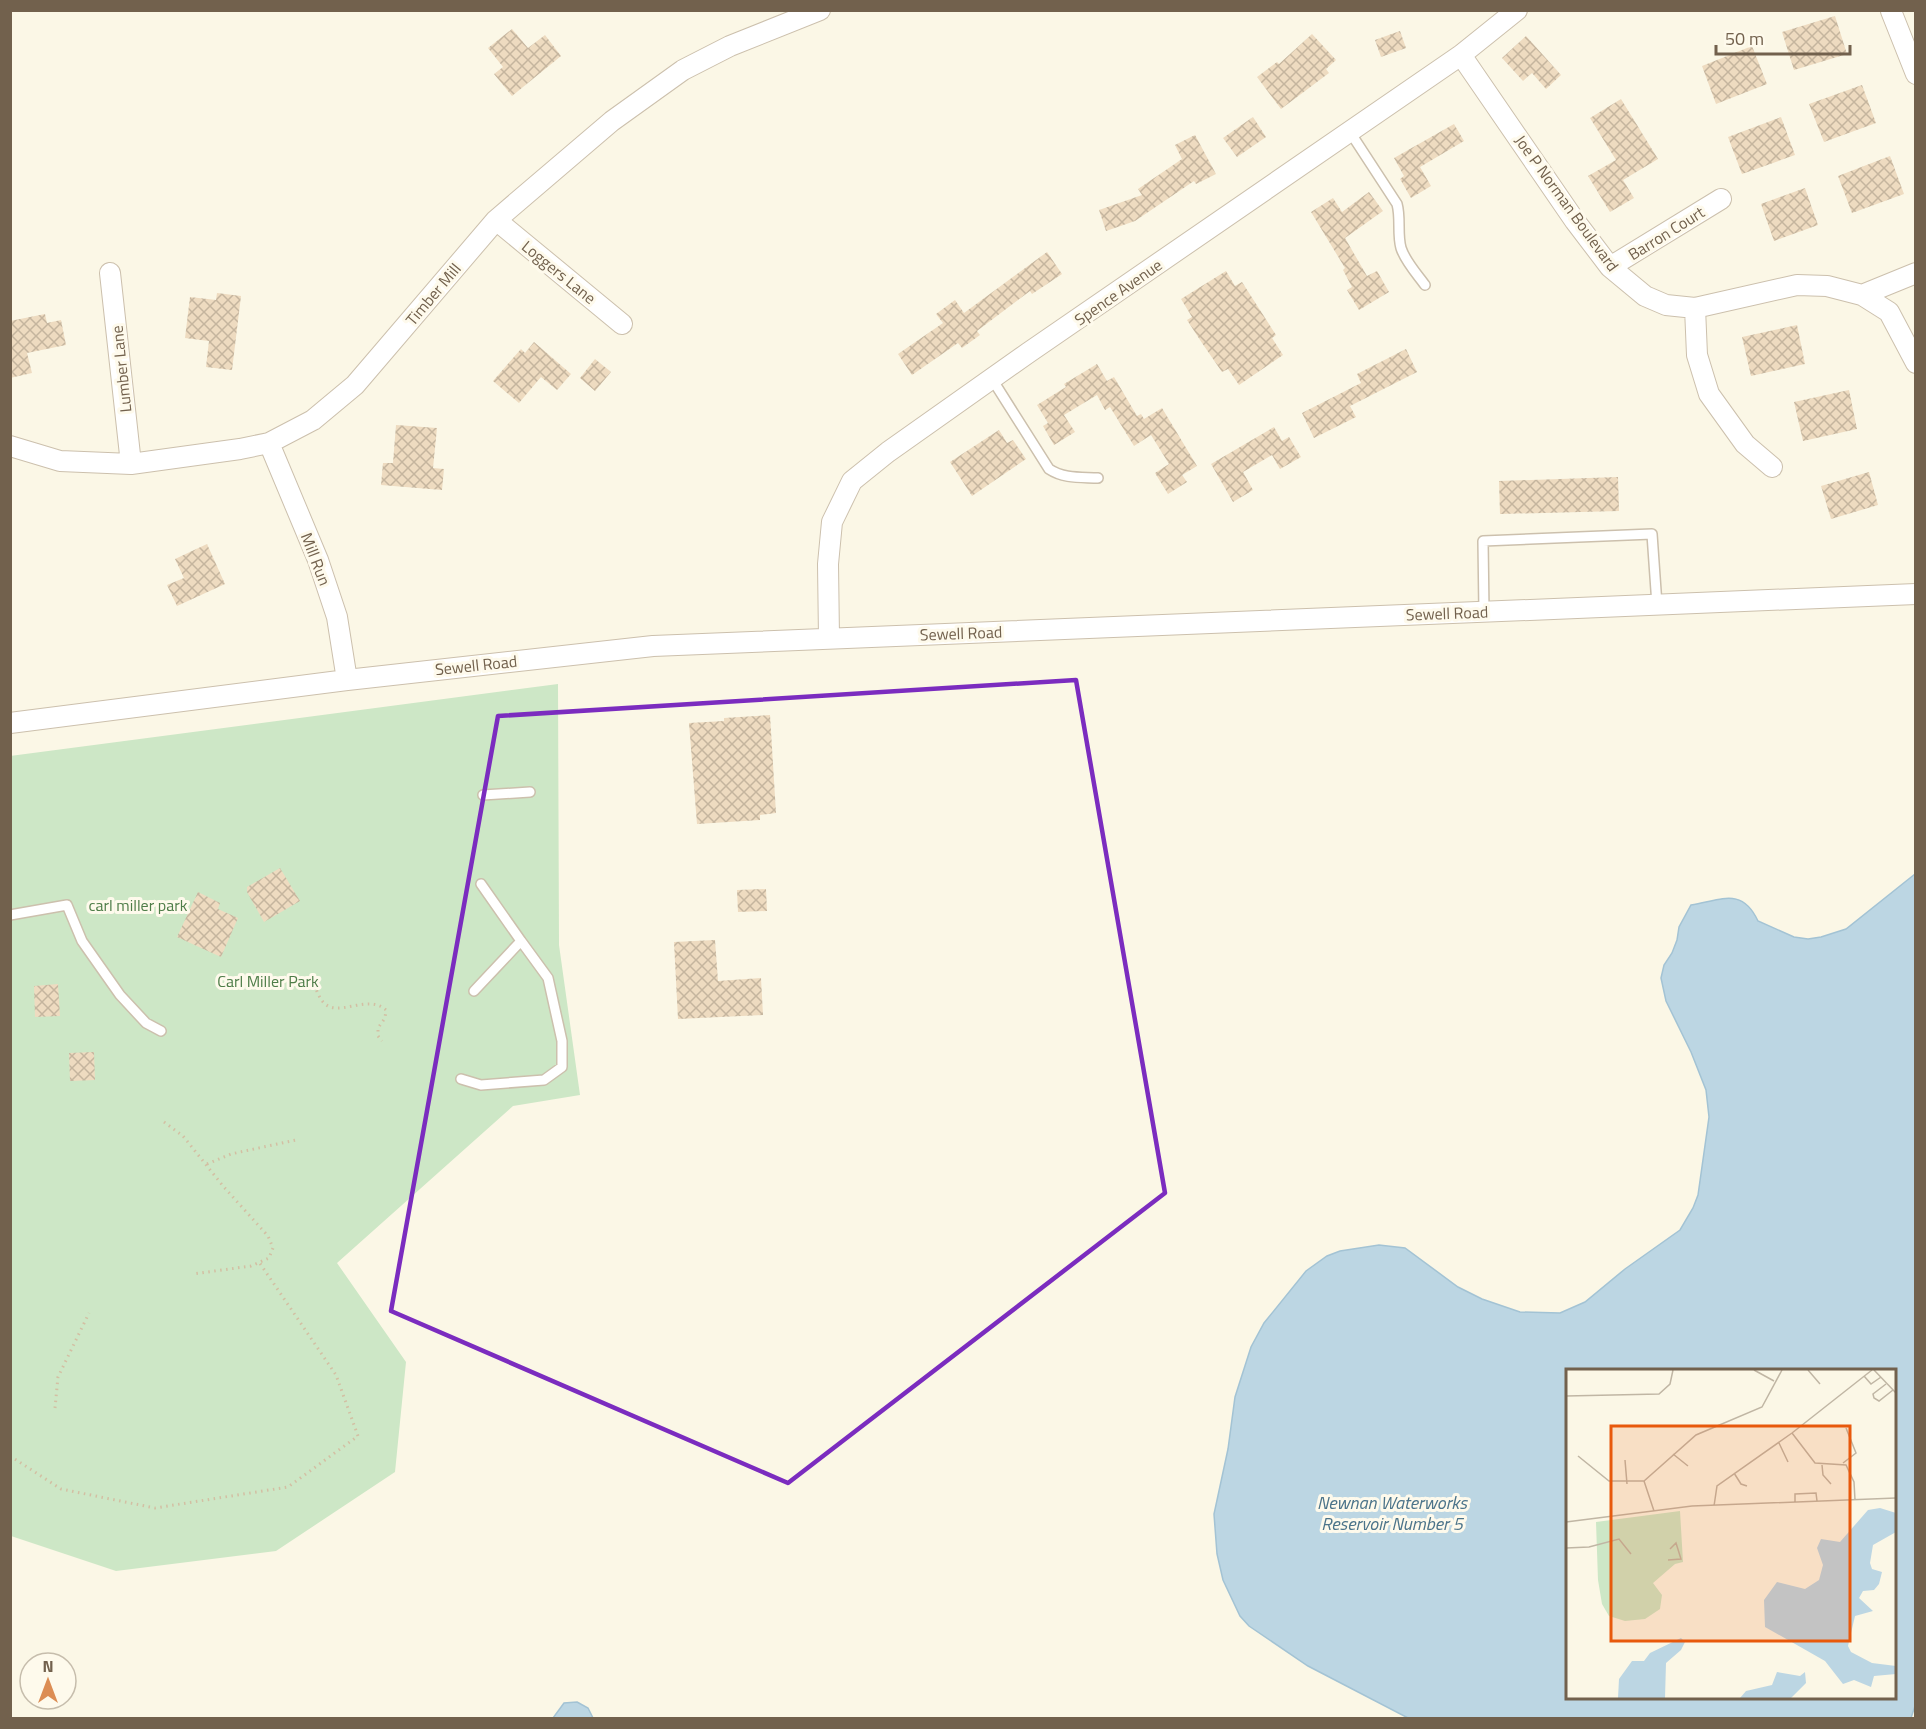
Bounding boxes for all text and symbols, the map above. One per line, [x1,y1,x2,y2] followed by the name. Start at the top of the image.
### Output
[1716,18,1850,56] scale bar
[1725,25,1764,52] text: 50 m
[1509,130,1625,276] street label: Joe P Norman Boulevard
[1623,200,1709,266] street label: Barron Court
[517,235,601,309] street label: Loggers Lane
[1069,253,1167,331] street label: Spence Avenue
[400,257,466,331] street label: Timber Mill
[104,324,138,414] street label: Lumber Lane
[295,529,337,589] street label: Mill Run
[1405,600,1489,626] street label: Sewell Road
[919,620,1003,646] street label: Sewell Road
[434,649,518,681] street label: Sewell Road
[89,893,188,917] park label: carl miller park
[217,969,319,993] park label: Carl Miller Park
[1566,1369,1896,1699] inset map
[1317,1489,1468,1537] water label: Newnan Waterworks Reservoir Number 5
[18,1651,78,1711] north arrow
[42,1654,54,1678] text: N

